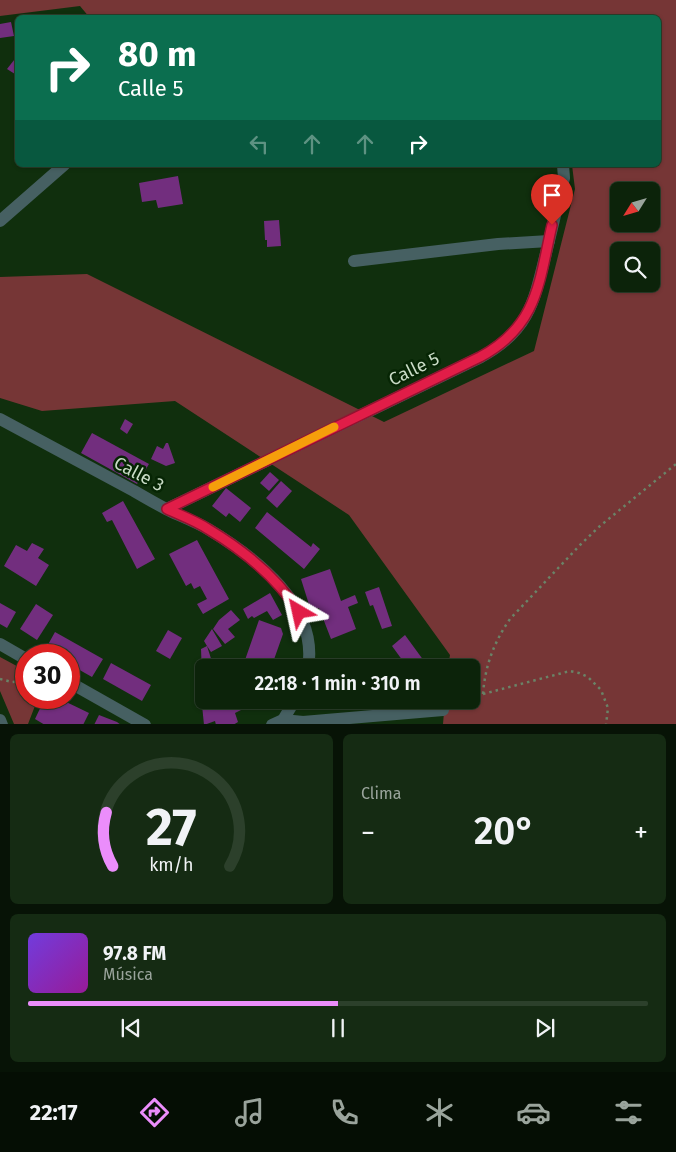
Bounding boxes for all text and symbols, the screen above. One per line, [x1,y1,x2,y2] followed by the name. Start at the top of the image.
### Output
[118,33,197,75] text: 80 m
[35,35,100,100] icon: right
[118,75,183,102] text: Calle 5
[245,130,273,158] icon: left
[298,130,326,158] icon: ahead
[351,130,379,158] icon: ahead
[404,130,432,158] icon: right
[531,174,573,225] pin
[538,181,566,209] icon: arrive
[610,182,660,232] north arrow
[610,182,660,292] map controls
[610,242,660,292] button: search
[385,347,443,391] street label: Calle 5
[110,452,168,496] street label: Calle 3
[272,585,324,637] position arrow
[15,644,80,709] speed limit sign: 30
[254,672,421,695] text: 22:18 · 1 min · 310 m
[361,784,401,803] text: Clima
[146,796,197,859] text: 27
[474,808,535,854] text: 20°
[361,816,375,849] text: −
[634,816,648,849] text: +
[149,854,194,876] text: km/h
[103,942,166,965] text: 97.8 FM
[103,965,153,984] text: Música
[117,1014,145,1042] icon: previous
[324,1014,352,1042] icon: pause
[531,1014,559,1042] icon: next
[137,1095,172,1130] icon: directions
[232,1095,267,1130] icon: music
[327,1095,362,1130] icon: phone
[422,1095,457,1130] icon: climate
[516,1095,551,1130] icon: car
[611,1095,646,1130] icon: filters
[30,1099,78,1126] text: 22:17

